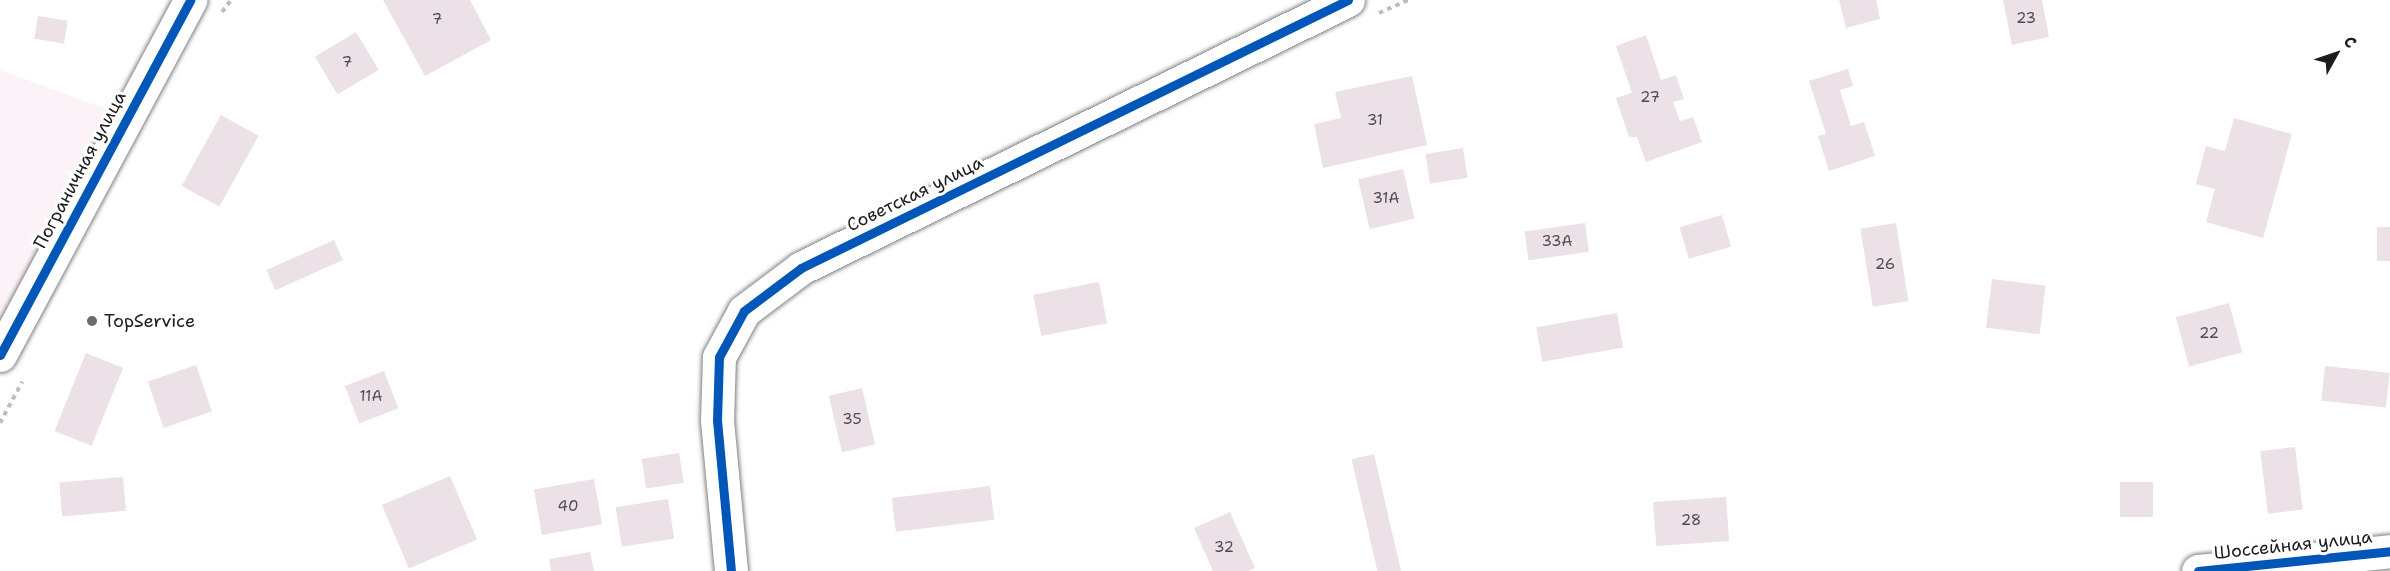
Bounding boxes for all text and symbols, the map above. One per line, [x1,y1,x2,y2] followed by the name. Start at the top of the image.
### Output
[2016,10,2036,28] house number: 23
[432,11,442,29] house number: 7
[2306,24,2366,84] north arrow
[2339,32,2361,53] text: С
[342,54,352,72] house number: 7
[29,88,131,252] street label: Пограничная улица
[1640,89,1660,107] house number: 27
[1367,112,1383,130] house number: 31
[843,152,987,236] street label: Советская улица
[1373,190,1399,208] house number: 31А
[1542,233,1572,251] house number: 33А
[1875,256,1895,274] house number: 26
[104,310,195,332] place label: TopService
[85,314,99,328] marker: TopService
[2199,325,2219,343] house number: 22
[360,388,382,406] house number: 11А
[842,411,862,429] house number: 35
[558,498,578,516] house number: 40
[1681,512,1701,530] house number: 28
[2213,526,2373,564] street label: Шоссейная улица
[1214,539,1234,557] house number: 32

